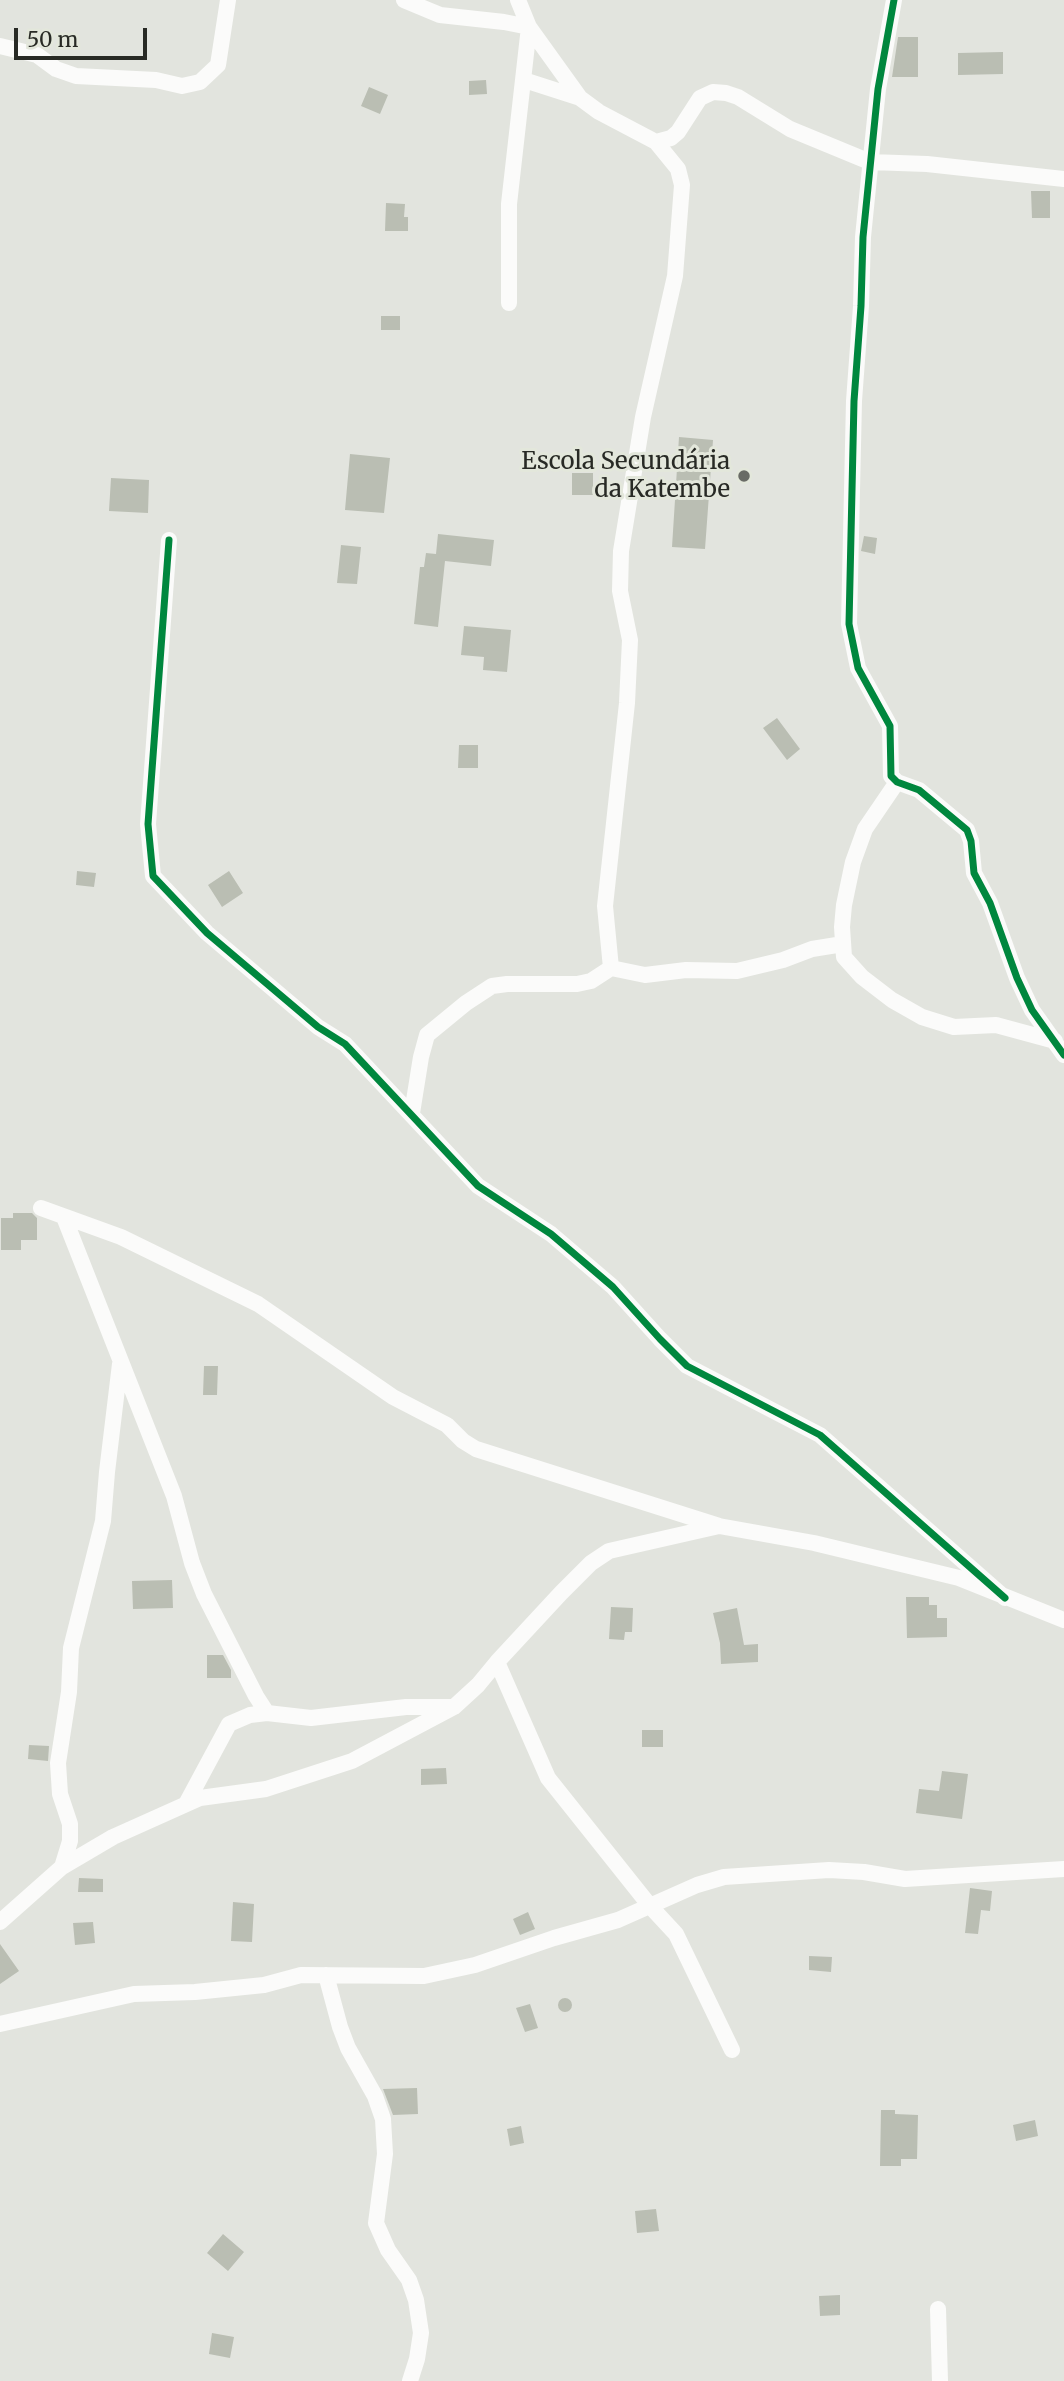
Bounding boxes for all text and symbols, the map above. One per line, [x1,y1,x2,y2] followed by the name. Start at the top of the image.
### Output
[18,14,150,58] scale bar
[27,26,78,53] text: 50 m
[521,448,730,504] place label: Escola Secundária da Katembe
[736,468,752,484] marker: Escola Secundária da Katembe

